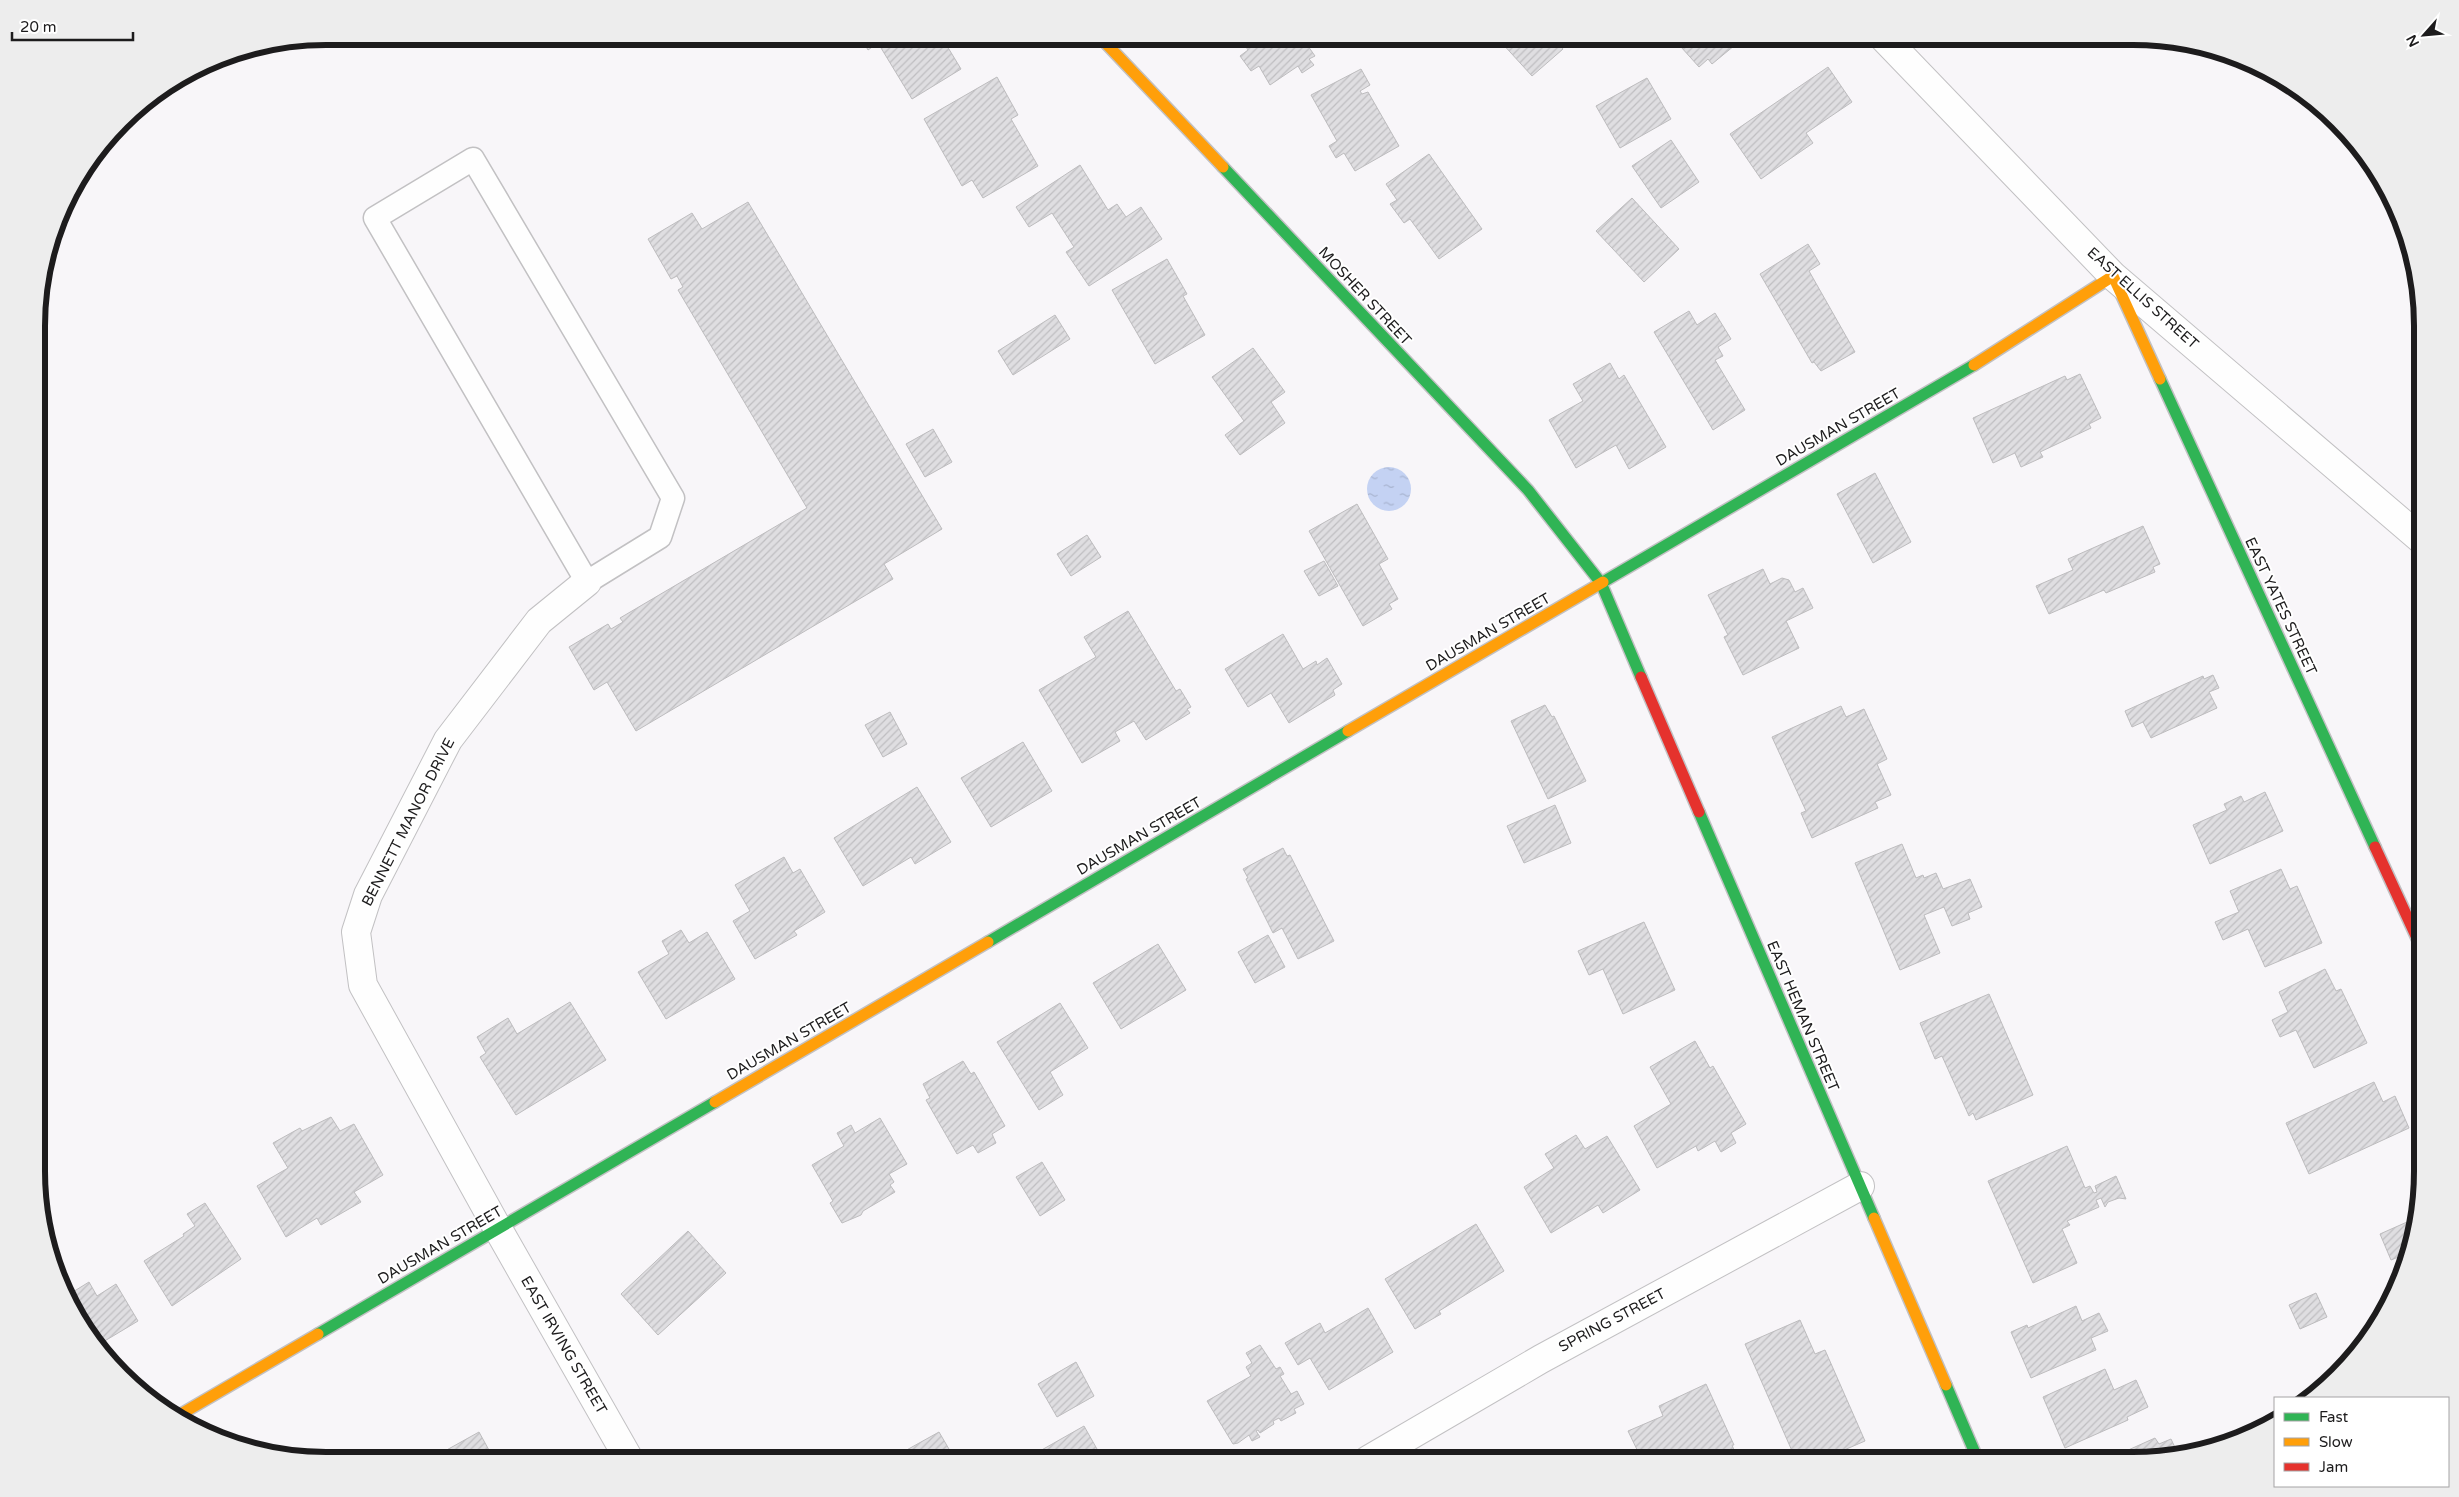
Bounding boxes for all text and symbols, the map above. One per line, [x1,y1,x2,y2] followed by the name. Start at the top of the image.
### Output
[12,10,134,42] scale bar
[2399,10,2449,60] north arrow
[20,18,57,36] text: 20 m
[2403,32,2423,50] text: N
[1315,243,1415,349] street label: MOSHER STREET
[2084,243,2202,353] street label: EAST ELLIS STREET
[1772,384,1904,470] street label: DAUSMAN STREET
[2241,534,2321,678] street label: EAST YATES STREET
[1422,589,1554,675] street label: DAUSMAN STREET
[358,735,458,909] street label: BENNETT MANOR DRIVE
[1073,793,1205,879] street label: DAUSMAN STREET
[1763,938,1843,1094] street label: EAST HEMAN STREET
[723,998,855,1084] street label: DAUSMAN STREET
[374,1202,506,1288] street label: DAUSMAN STREET
[517,1273,611,1417] street label: EAST IRVING STREET
[1556,1284,1668,1356] street label: SPRING STREET
[2274,1397,2449,1487] legend
[2319,1408,2349,1426] text: Fast
[2319,1433,2353,1451] text: Slow
[2319,1458,2348,1476] text: Jam

